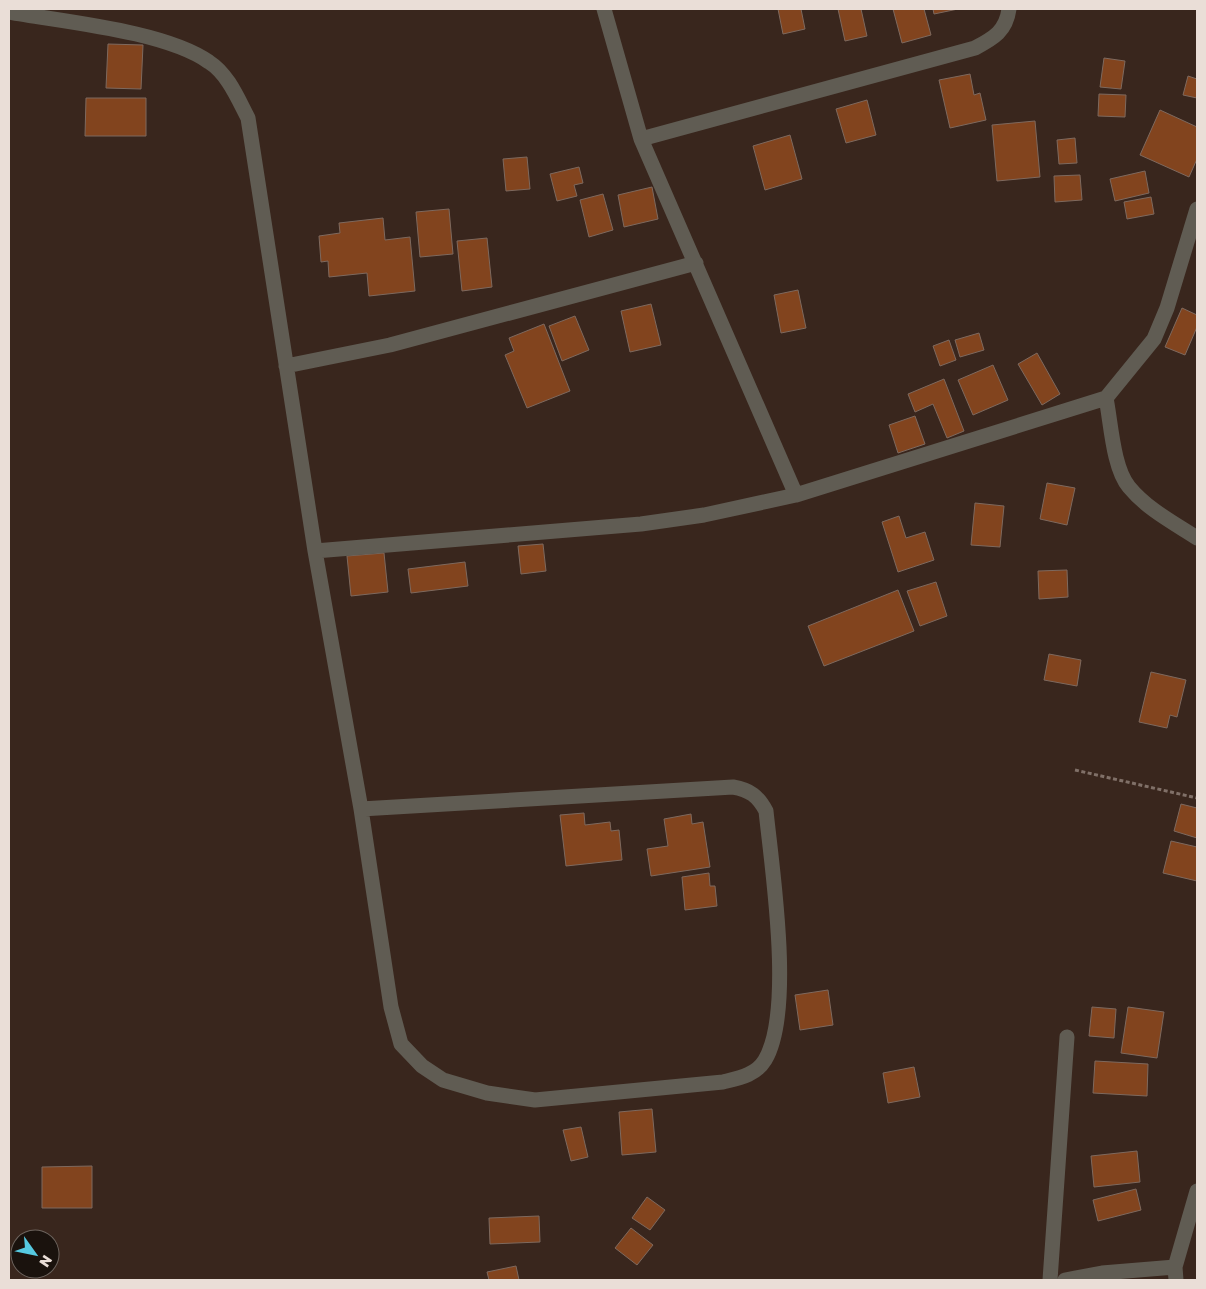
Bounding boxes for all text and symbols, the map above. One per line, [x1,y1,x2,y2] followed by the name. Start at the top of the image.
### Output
[10,1229,60,1279] north arrow
[36,1252,56,1270] text: N

